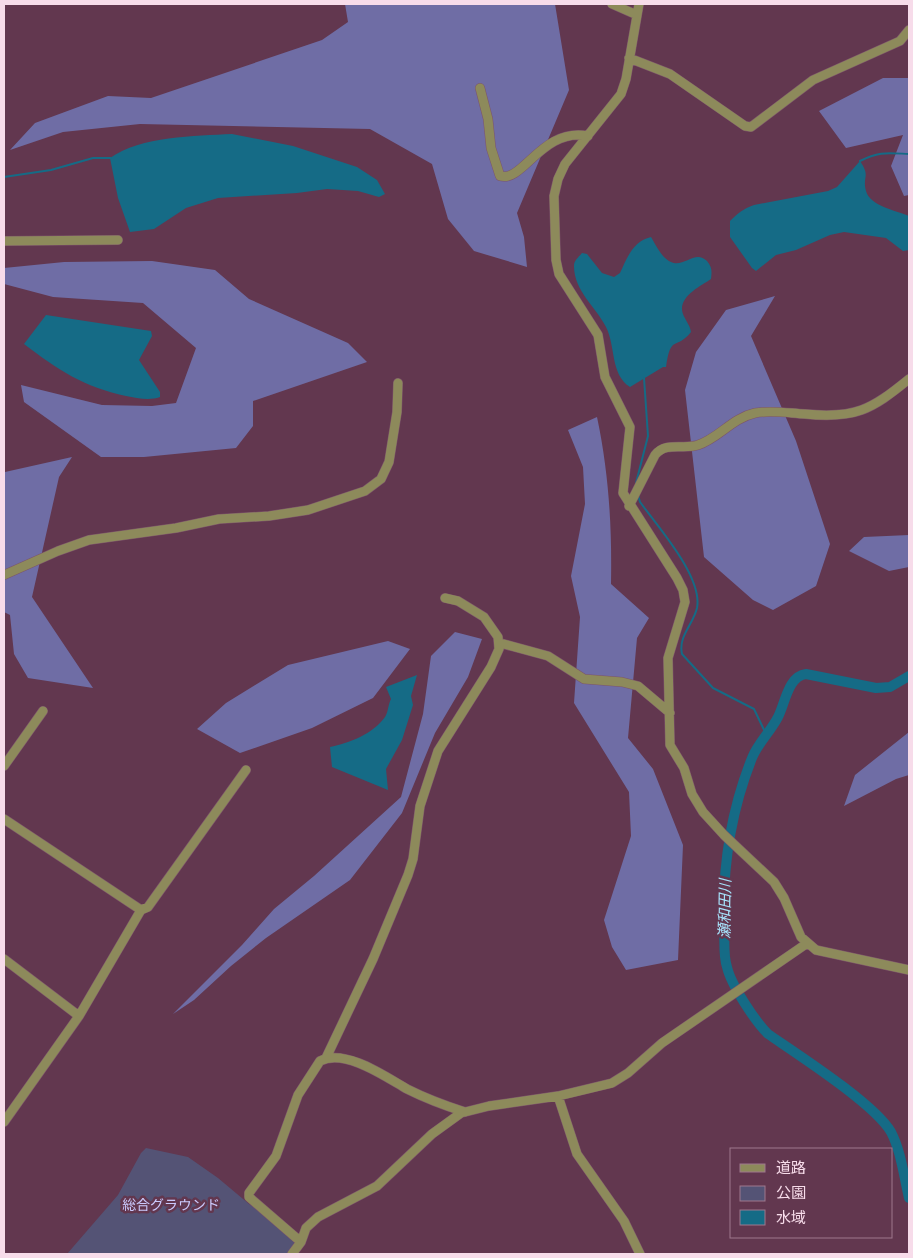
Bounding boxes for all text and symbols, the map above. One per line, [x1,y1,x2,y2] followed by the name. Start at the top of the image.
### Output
[715,877,735,939] water label: 瀬和田川
[730,1148,893,1238] legend
[776,1159,806,1177] text: 道路
[776,1184,806,1202] text: 公園
[122,1197,220,1213] park label: 総合グラウンド
[776,1209,806,1227] text: 水域

